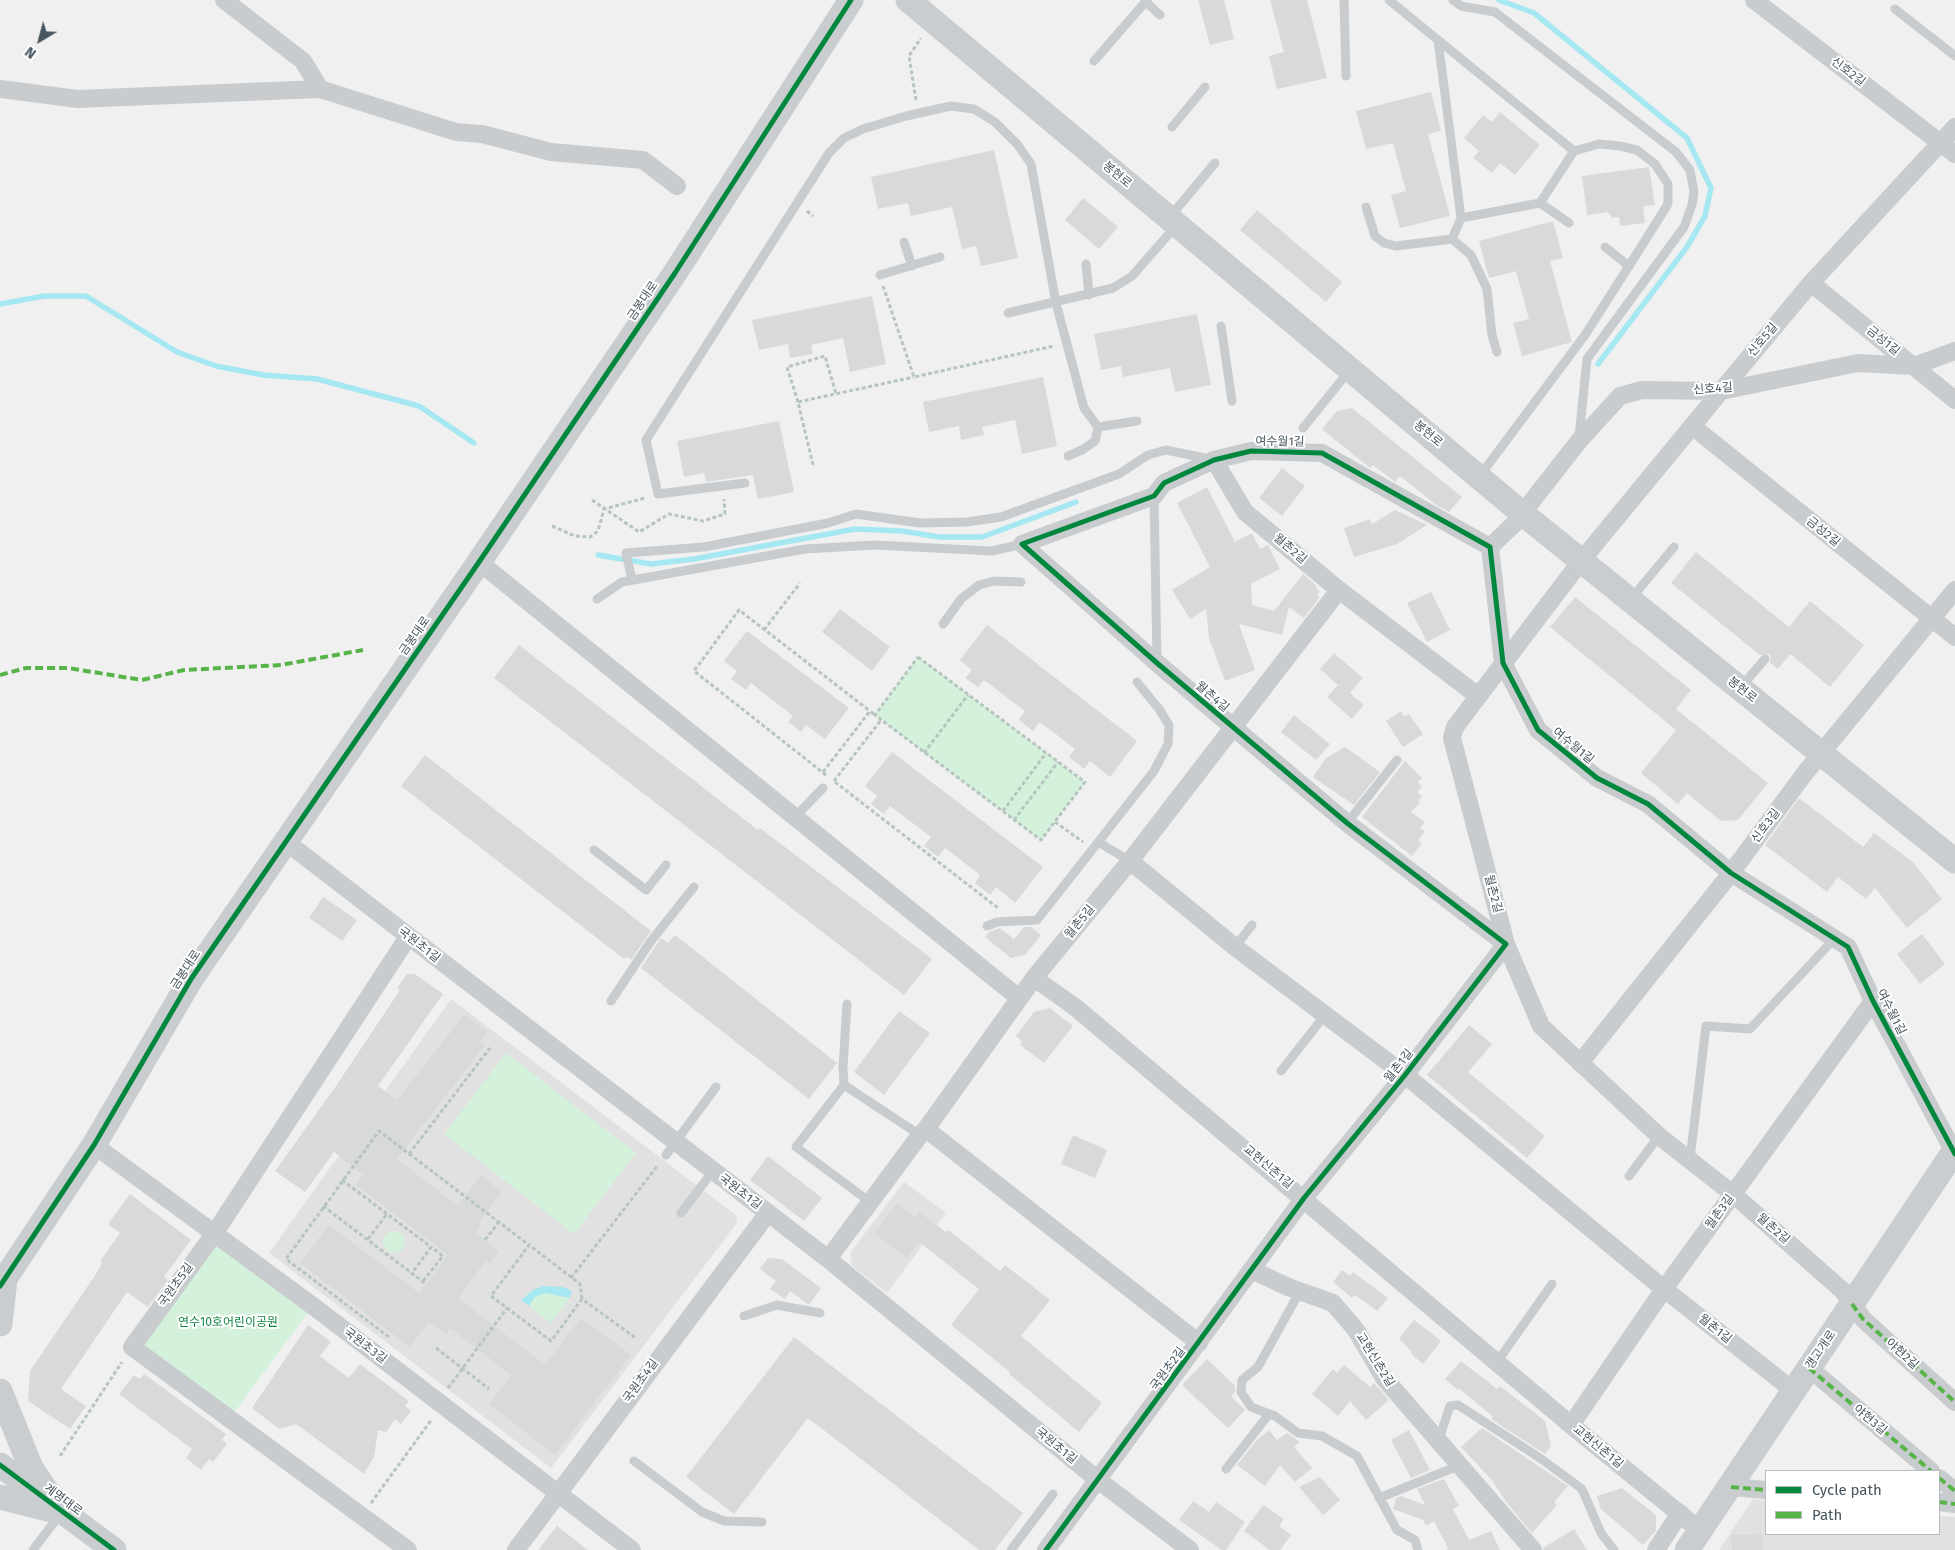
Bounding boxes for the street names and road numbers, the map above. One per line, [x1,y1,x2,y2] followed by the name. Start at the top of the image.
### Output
[1828,54,1868,90] street label: 신호2길
[1100,159,1134,191] street label: 봉현로
[625,279,661,323] street label: 금봉대로
[1745,320,1781,360] street label: 신호5길
[1864,323,1902,359] street label: 금성1길
[1693,380,1733,398] street label: 신호4길
[1411,418,1445,450] street label: 봉현로
[1255,434,1305,450] street label: 여수월1길
[1803,514,1843,550] street label: 금성2길
[1270,531,1310,567] street label: 월촌2길
[396,614,434,658] street label: 금봉대로
[1725,674,1759,706] street label: 봉현로
[1192,679,1232,715] street label: 월촌4길
[1549,725,1597,767] street label: 여수월1길
[1748,806,1784,846] street label: 신호3길
[1481,873,1505,915] street label: 월촌2길
[1062,902,1098,942] street label: 월촌5길
[395,924,443,966] street label: 국원초1길
[168,948,204,992] street label: 금봉대로
[1873,987,1909,1037] street label: 여수월1길
[1382,1046,1416,1086] street label: 월촌1길
[1240,1142,1296,1192] street label: 교현신촌1길
[716,1171,764,1213] street label: 국원초1길
[1703,1192,1737,1232] street label: 월촌3길
[1754,1211,1792,1247] street label: 월촌2길
[155,1260,197,1310] street label: 국원초5길
[1695,1312,1735,1346] street label: 월촌1길
[341,1325,389,1367] street label: 국원초3길
[1803,1328,1839,1372] street label: 갱고개로
[1353,1330,1397,1390] street label: 교현신촌2길
[1883,1336,1921,1372] street label: 야현2길
[1147,1345,1189,1393] street label: 국원초2길
[620,1356,662,1406] street label: 국원초4길
[1850,1402,1890,1438] street label: 야현3길
[1570,1422,1626,1472] street label: 교현신촌1길
[1032,1425,1080,1467] street label: 국원초1길
[41,1481,85,1519] street label: 계명대로

